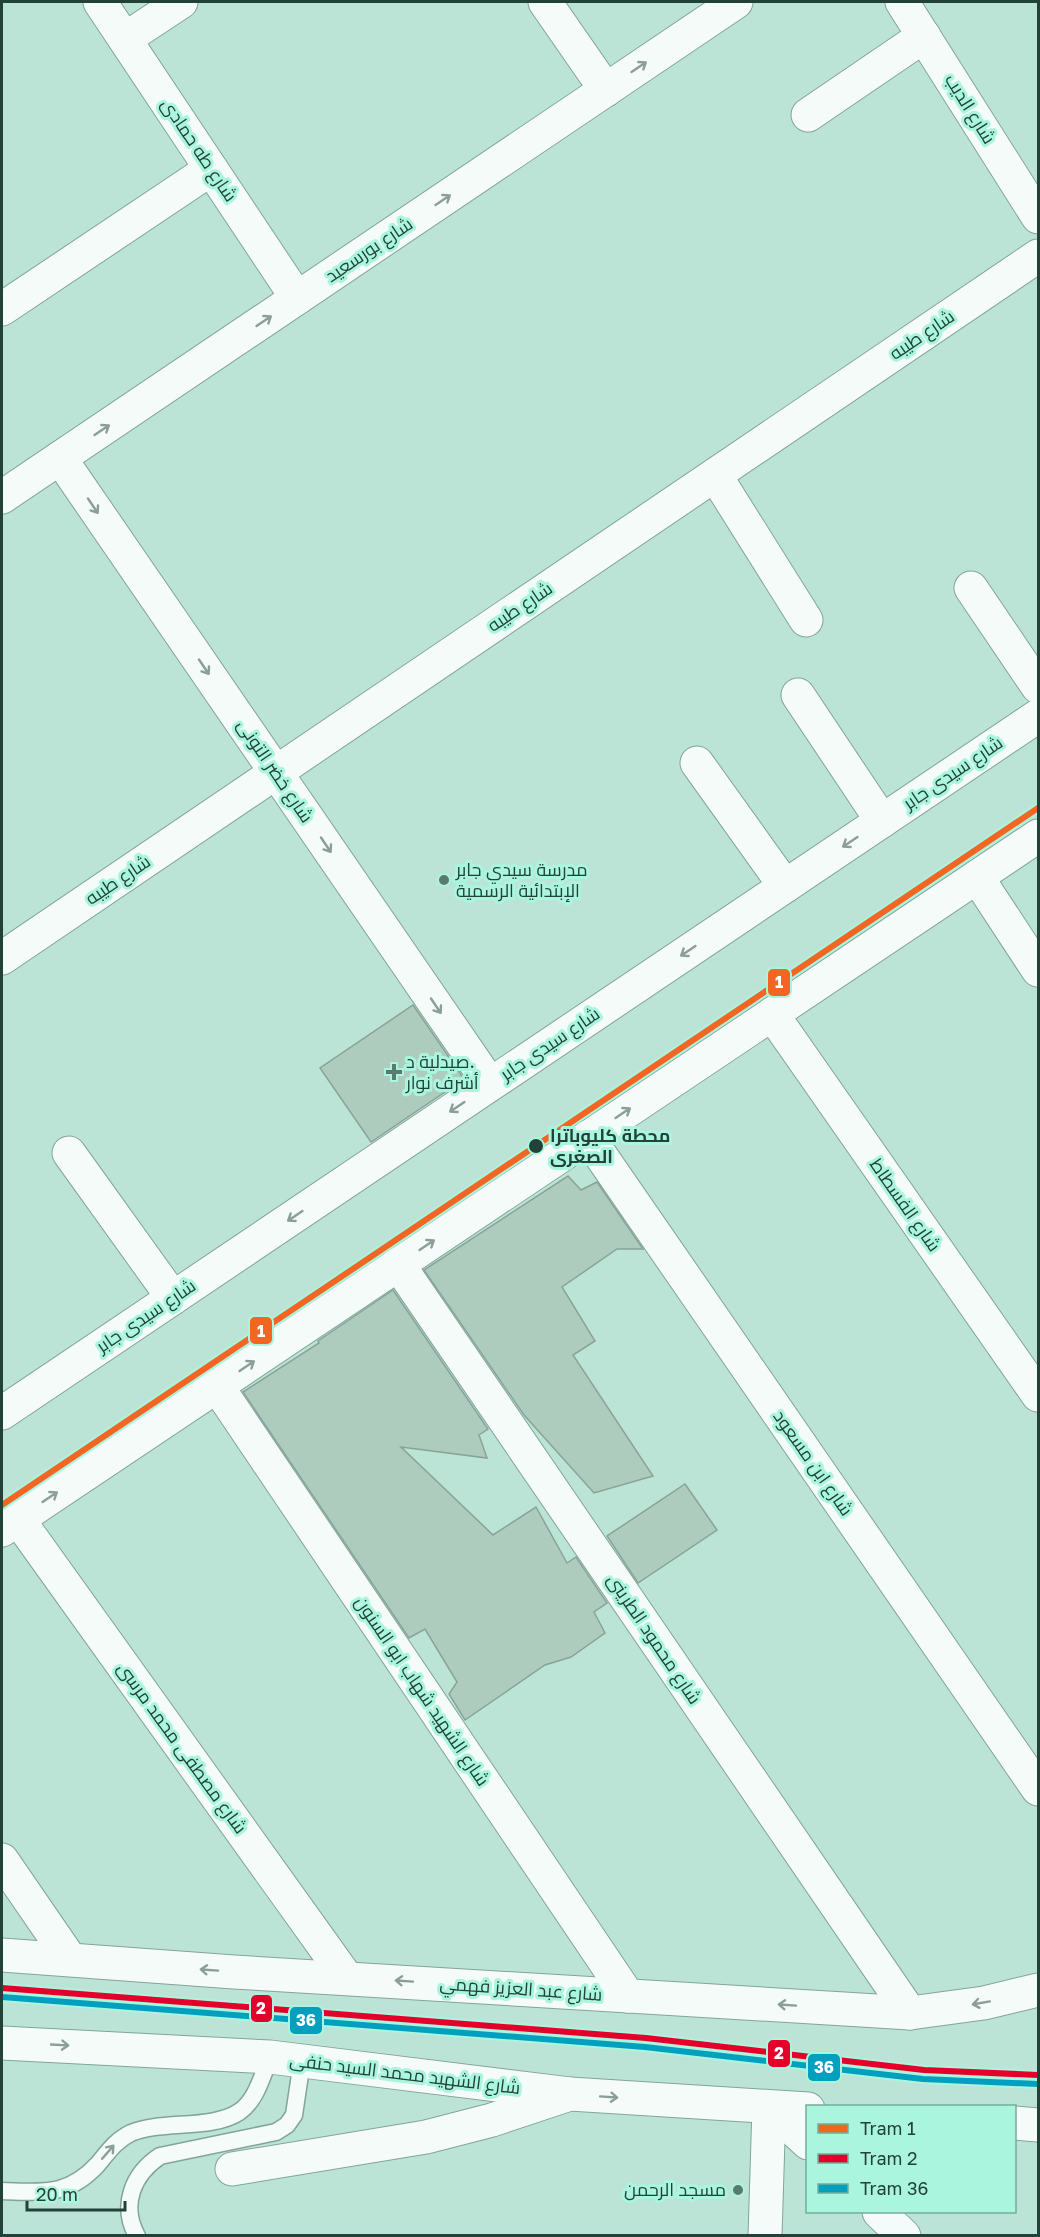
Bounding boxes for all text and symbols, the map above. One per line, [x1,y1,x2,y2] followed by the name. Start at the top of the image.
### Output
[631,61,647,73] one-way arrow
[939,69,1001,149] street label: شارع الديب
[156,94,242,206] street label: شارع طه حمادى
[434,194,451,206] one-way arrow
[321,212,417,288] street label: شارع بورسعيد
[885,304,959,366] street label: شارع طيبه
[255,315,272,327] one-way arrow
[94,423,111,436] one-way arrow
[87,497,99,514] one-way arrow
[483,576,557,638] street label: شارع طيبه
[198,658,210,674] one-way arrow
[231,714,319,828] street label: شارع خضر التونى
[898,731,1008,816] street label: شارع سيدى جابر
[320,836,332,853] one-way arrow
[843,836,859,848] one-way arrow
[81,849,155,911] street label: شارع طيبه
[455,858,588,902] place label: مدرسة سيدي جابر الإبتدائية الرسمية
[437,873,451,887] marker: مدرسة سيدي جابر الإبتدائية الرسمية
[681,945,697,957] one-way arrow
[767,968,791,997] line badge: 1
[775,972,783,992] text: 1
[430,997,442,1013] one-way arrow
[495,1002,605,1087] street label: شارع سيدى جابر
[405,1050,479,1094] place label: صيدلية د. أشرف نوار
[387,1065,401,1079] marker: صيدلية د. أشرف نوار
[448,1100,465,1113] one-way arrow
[615,1107,632,1120] one-way arrow
[550,1124,670,1168] place label: محطة كليوباترا الصغرى
[527,1137,545,1155] marker: محطة كليوباترا الصغرى
[864,1154,946,1256] street label: شارع الفسطاط
[287,1210,304,1222] one-way arrow
[418,1239,435,1252] one-way arrow
[91,1274,201,1359] street label: شارع سيدى جابر
[249,1316,273,1345] line badge: 1
[257,1321,265,1341] text: 1
[238,1359,255,1371] one-way arrow
[768,1405,858,1521] street label: شارع ابن مسعود
[41,1491,58,1503] one-way arrow
[601,1569,707,1709] street label: شارع محمود الطرينى
[349,1591,495,1791] street label: شارع الشهيد شهاب ابو السنون
[112,1657,252,1839] street label: شارع مصطفى محمد مرسى
[200,1964,220,1975] one-way arrow
[439,1971,603,2009] street label: شارع عبد العزيز فهمي
[395,1975,415,1986] one-way arrow
[250,1994,273,2023] line badge: 2
[972,1997,992,2008] one-way arrow
[256,1998,266,2018] text: 2
[778,2000,798,2011] one-way arrow
[289,2006,323,2035] line badge: 36
[296,2010,316,2030] text: 36
[49,2039,69,2050] one-way arrow
[767,2039,791,2068] line badge: 2
[774,2043,784,2063] text: 2
[288,2048,522,2100] street label: شارع الشهيد محمد السيد حنفى
[807,2053,841,2082] line badge: 36
[814,2057,834,2077] text: 36
[599,2092,619,2103] one-way arrow
[806,2105,1016,2213] legend
[860,2117,916,2139] text: Tram 1
[101,2145,115,2160] one-way arrow
[860,2147,917,2169] text: Tram 2
[27,2174,124,2212] scale bar
[860,2177,928,2199] text: Tram 36
[624,2178,726,2201] place label: مسجد الرحمن
[36,2183,78,2205] text: 20 m
[731,2183,745,2197] marker: مسجد الرحمن

